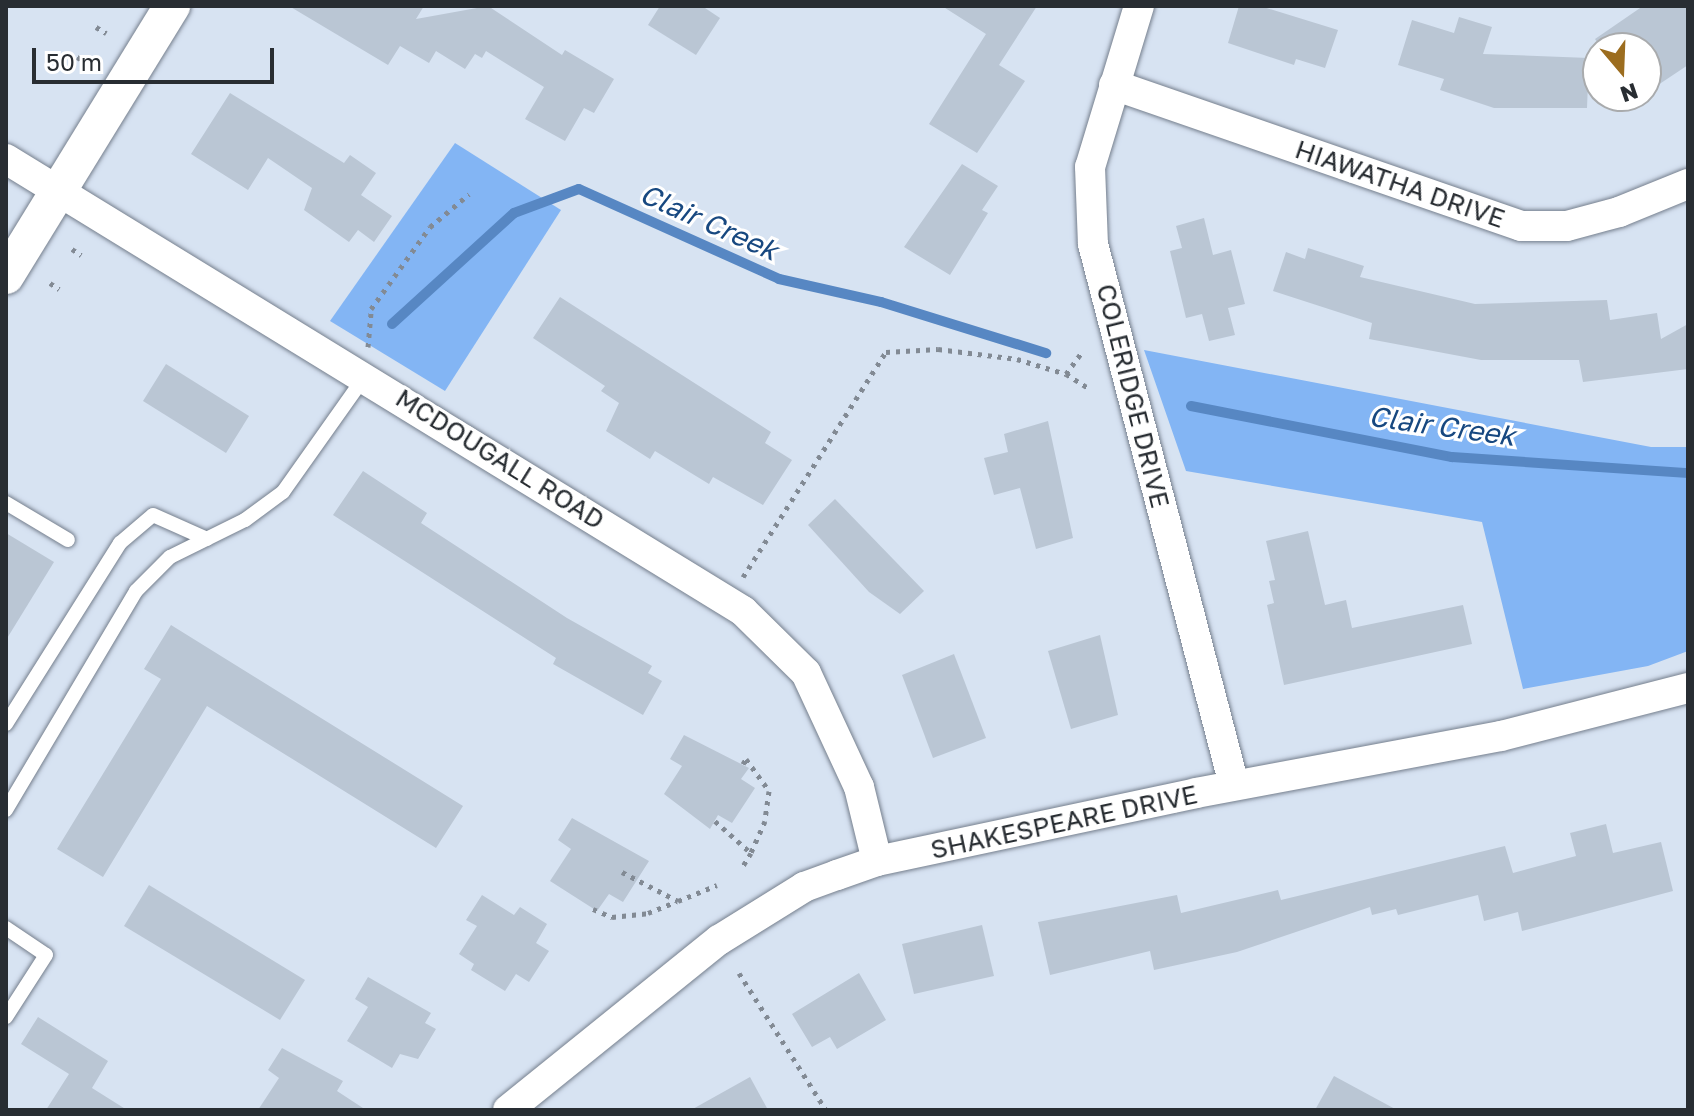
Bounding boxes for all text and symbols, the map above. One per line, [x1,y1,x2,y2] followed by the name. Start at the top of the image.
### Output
[36,32,278,82] scale bar
[1582,32,1662,112] north arrow
[46,47,102,76] text: 50 m
[1617,78,1642,109] text: N
[1291,133,1509,235] street label: HIAWATHA DRIVE
[635,177,783,267] water label: Clair Creek
[1090,281,1176,511] street label: COLERIDGE DRIVE
[390,382,610,536] street label: MCDOUGALL ROAD
[1367,399,1517,453] water label: Clair Creek
[928,778,1200,866] street label: SHAKESPEARE DRIVE

